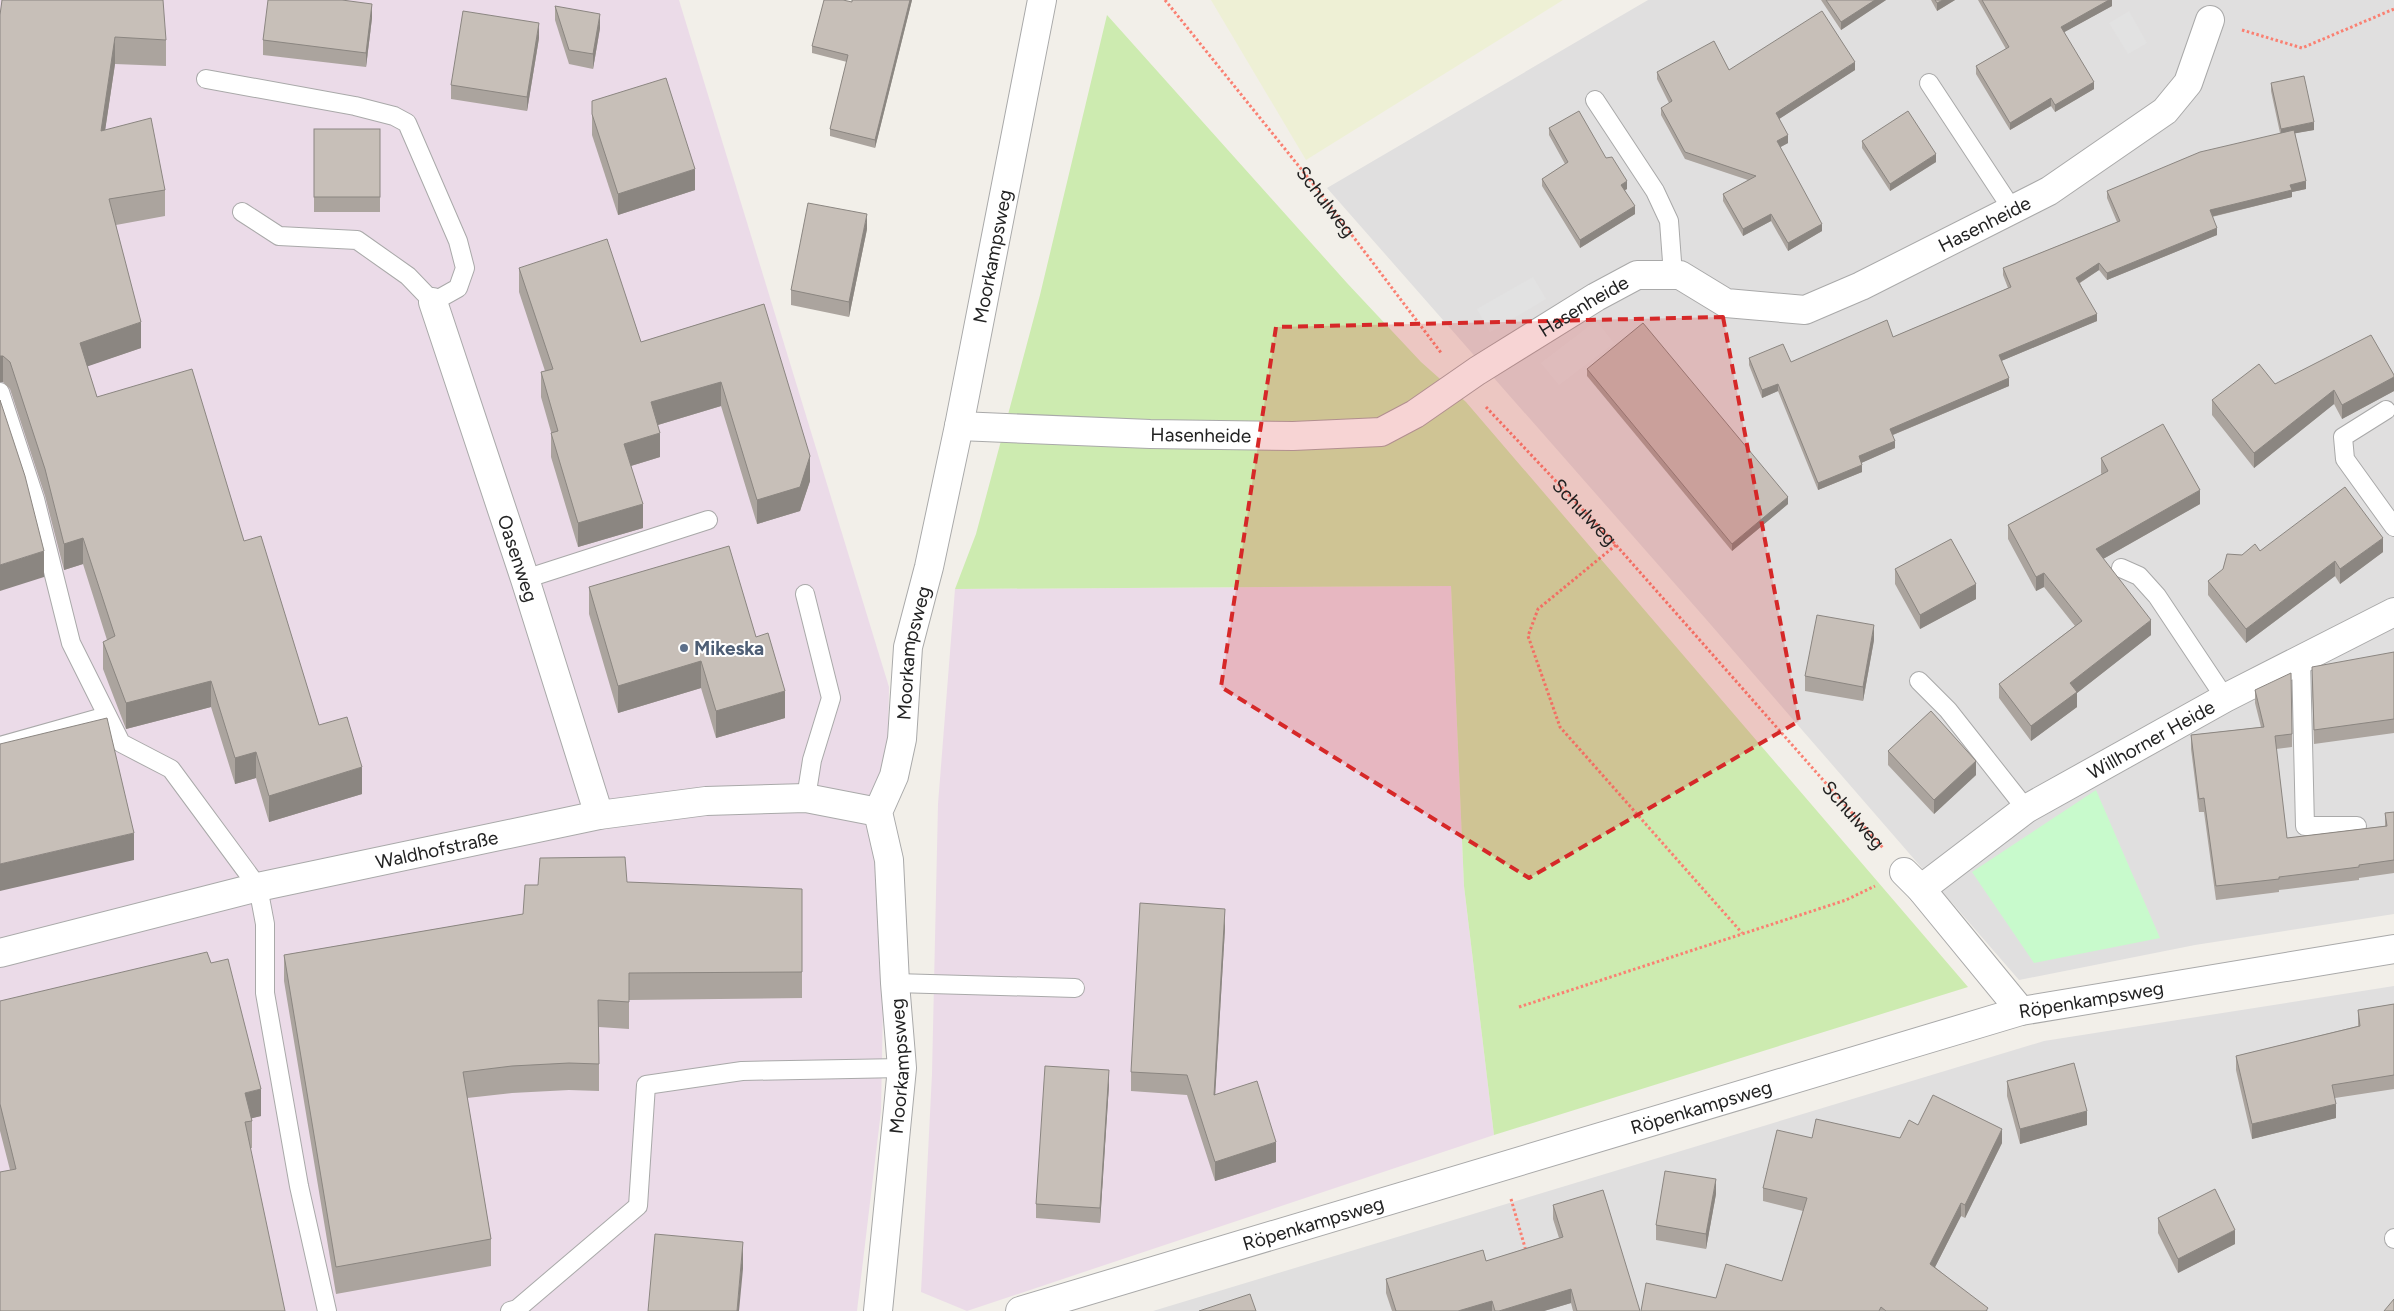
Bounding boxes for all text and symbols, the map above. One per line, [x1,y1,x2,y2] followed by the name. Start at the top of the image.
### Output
[1292,161,1361,242] street label: Schulweg
[968,188,1016,325] street label: Moorkampsweg
[1934,191,2034,257] street label: Hasenheide
[1534,270,1632,341] street label: Hasenheide
[1150,423,1251,447] street label: Hasenheide
[1548,474,1622,550] street label: Schulweg
[493,512,543,605] street label: Oasenweg
[892,584,935,721] street label: Moorkampsweg
[694,637,764,660] place label: Mikeska
[678,642,690,654] marker: Mikeska
[2083,695,2218,784] street label: Willhorner Heide
[1817,776,1890,854] street label: Schulweg
[373,825,500,873] street label: Waldhofstraße
[2017,976,2165,1023] street label: Röpenkampsweg
[884,998,914,1135] street label: Moorkampsweg
[1628,1075,1774,1139] street label: Röpenkampsweg
[1240,1191,1387,1255] street label: Röpenkampsweg

